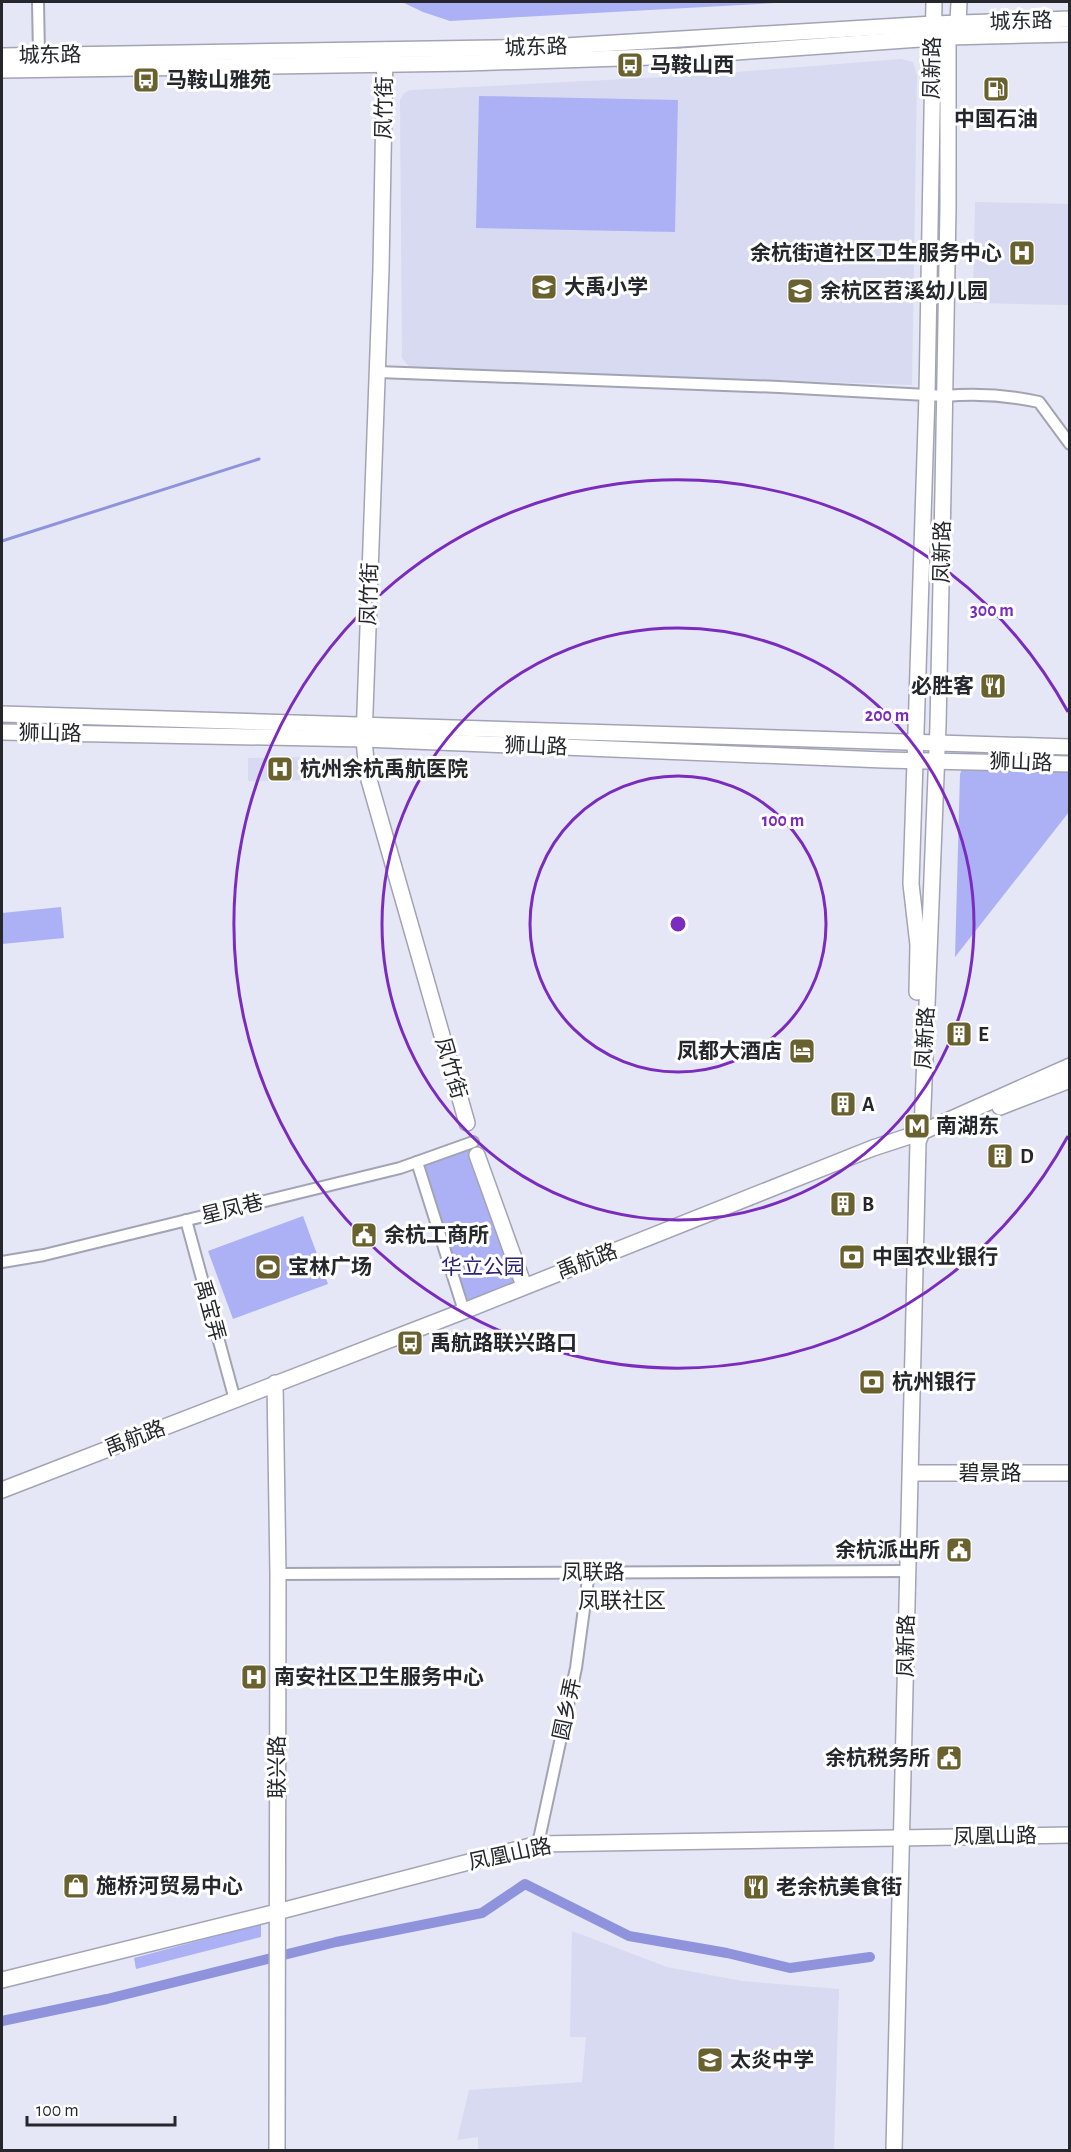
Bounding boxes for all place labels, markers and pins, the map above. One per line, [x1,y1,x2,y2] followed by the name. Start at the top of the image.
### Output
[615,50,645,80] bus stop icon: 马鞍山西
[650,53,734,76] place label: 马鞍山西
[131,65,161,95] bus stop icon: 马鞍山雅苑
[166,68,271,91] place label: 马鞍山雅苑
[981,74,1011,104] fuel station icon: 中国石油
[954,108,1038,130] place label: 中国石油
[1007,238,1037,268] hospital icon: 余杭街道社区卫生服务中心
[750,241,1002,264] place label: 余杭街道社区卫生服务中心
[529,272,559,302] school or university icon: 大禹小学
[564,276,648,298] place label: 大禹小学
[785,276,815,306] school or university icon: 余杭区苕溪幼儿园
[820,279,988,302] place label: 余杭区苕溪幼儿园
[978,671,1008,701] restaurant icon: 必胜客
[911,674,974,697] place label: 必胜客
[265,754,295,784] hospital icon: 杭州余杭禹航医院
[300,757,468,780] place label: 杭州余杭禹航医院
[668,914,688,934] centre of rings
[944,1019,974,1049] building icon: E
[978,1024,989,1045] place label: E
[787,1036,817,1066] hotel icon: 凤都大酒店
[677,1040,782,1062] place label: 凤都大酒店
[828,1089,858,1119] building icon: A
[862,1094,875,1115] place label: A
[902,1111,932,1141] metro station icon: 南湖东
[936,1114,999,1137] place label: 南湖东
[985,1141,1015,1171] building icon: D
[1020,1146,1034,1167] place label: D
[828,1189,858,1219] building icon: B
[862,1194,874,1215] place label: B
[349,1220,379,1250] public building icon: 余杭工商所
[384,1223,489,1246] place label: 余杭工商所
[837,1242,867,1272] bank icon: 中国农业银行
[872,1246,998,1268] place label: 中国农业银行
[253,1252,283,1282] sports icon: 宝林广场
[288,1255,372,1278] place label: 宝林广场
[395,1328,425,1358] bus stop icon: 禹航路联兴路口
[430,1332,577,1354] place label: 禹航路联兴路口
[857,1367,887,1397] bank icon: 杭州银行
[892,1370,976,1393] place label: 杭州银行
[944,1535,974,1565] public building icon: 余杭派出所
[835,1538,940,1561] place label: 余杭派出所
[239,1662,269,1692] hospital icon: 南安社区卫生服务中心
[274,1666,484,1688] place label: 南安社区卫生服务中心
[934,1743,964,1773] public building icon: 余杭税务所
[825,1746,930,1769] place label: 余杭税务所
[61,1871,91,1901] shop icon: 施桥河贸易中心
[741,1872,771,1902] restaurant icon: 老余杭美食街
[96,1874,243,1897] place label: 施桥河贸易中心
[776,1875,902,1898] place label: 老余杭美食街
[695,2045,725,2075] school or university icon: 太炎中学
[730,2049,814,2071] place label: 太炎中学

